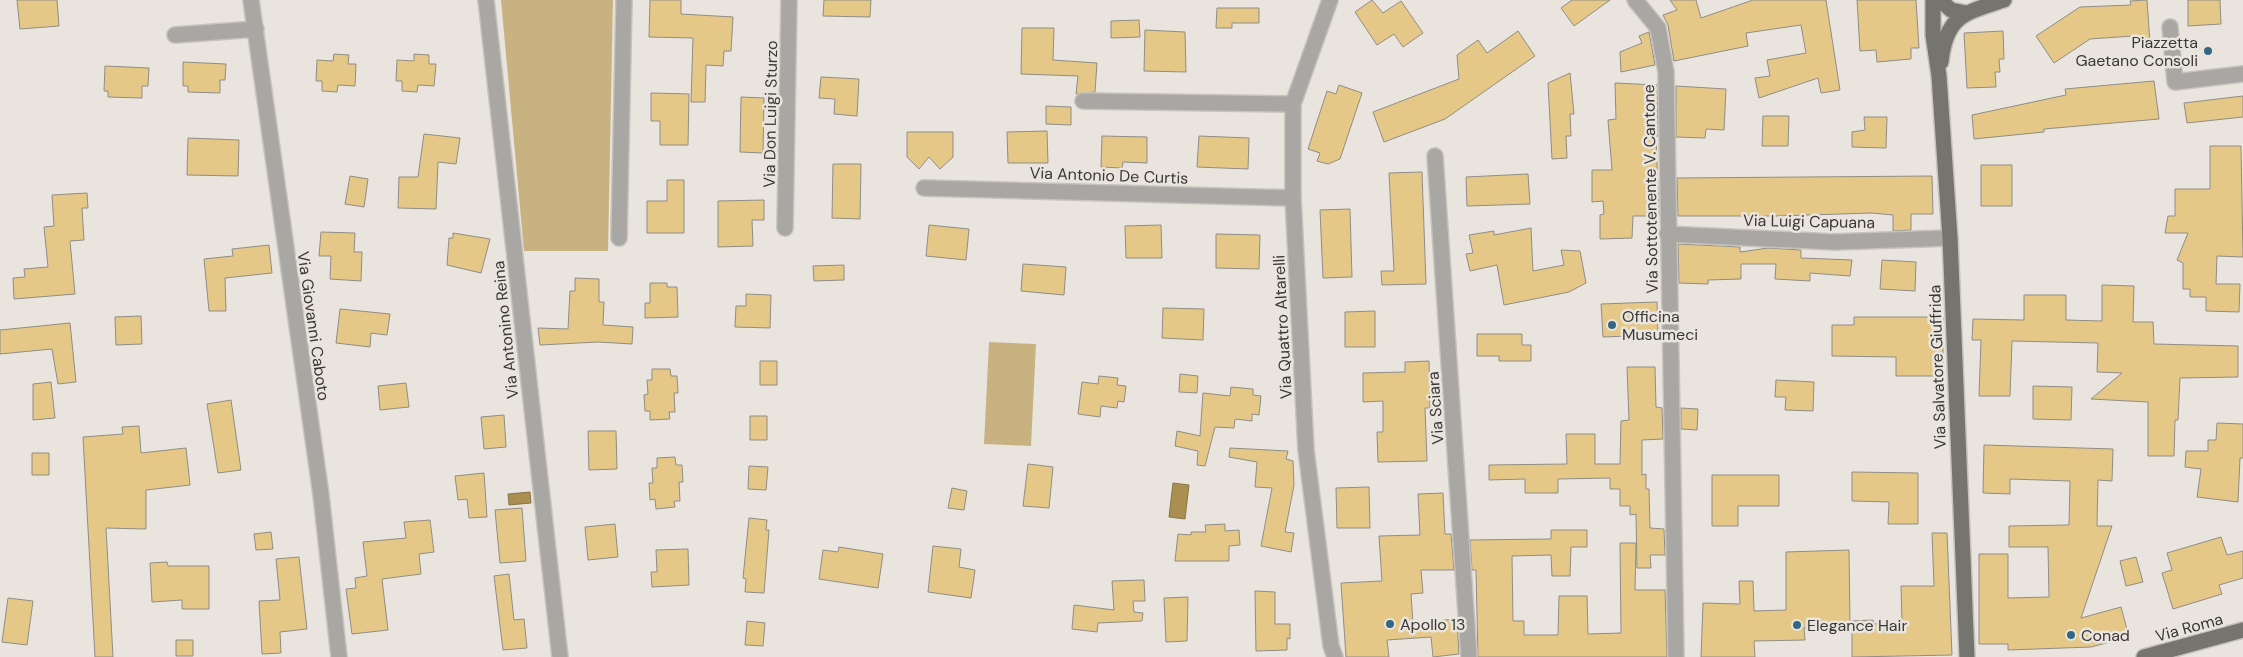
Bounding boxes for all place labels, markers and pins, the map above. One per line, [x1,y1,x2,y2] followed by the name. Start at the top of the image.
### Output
[2075,32,2198,71] place label: Piazzetta Gaetano Consoli
[2202,45,2214,57] marker: Piazzetta Gaetano Consoli
[1622,306,1698,345] place label: Officina Musumeci
[1606,319,1618,331] marker: Officina Musumeci
[1400,614,1465,635] place label: Apollo 13
[1807,615,1907,636] place label: Elegance Hair
[1384,618,1396,630] marker: Apollo 13
[1791,619,1803,631] marker: Elegance Hair
[2081,625,2130,646] place label: Conad
[2065,629,2077,641] marker: Conad

